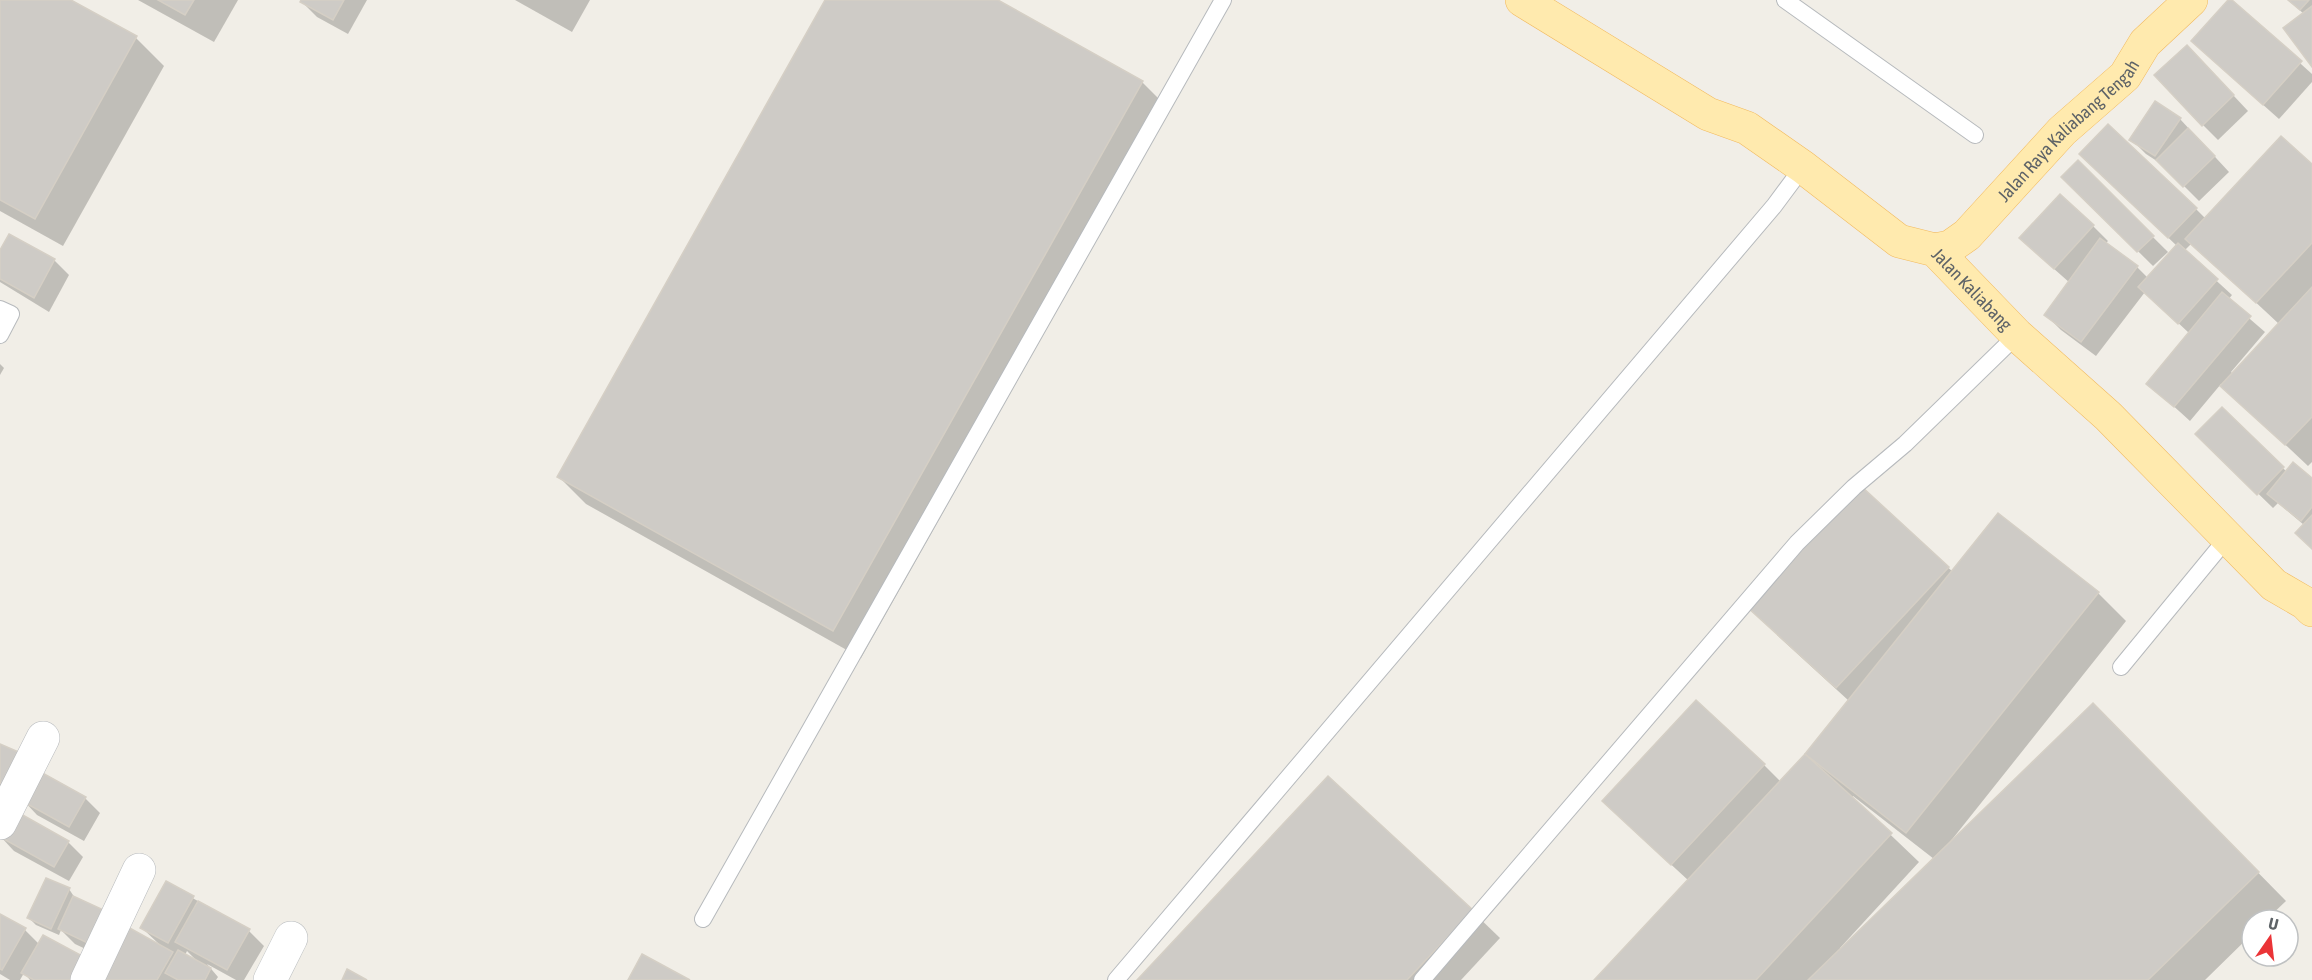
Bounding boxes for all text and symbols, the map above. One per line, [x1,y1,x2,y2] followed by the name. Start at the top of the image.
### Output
[1993,56,2143,205] street label: Jalan Raya Kaliabang Tengah
[1928,243,2017,334] street label: Jalan Kaliabang
[2240,908,2300,968] north arrow
[2267,914,2280,933] text: U

